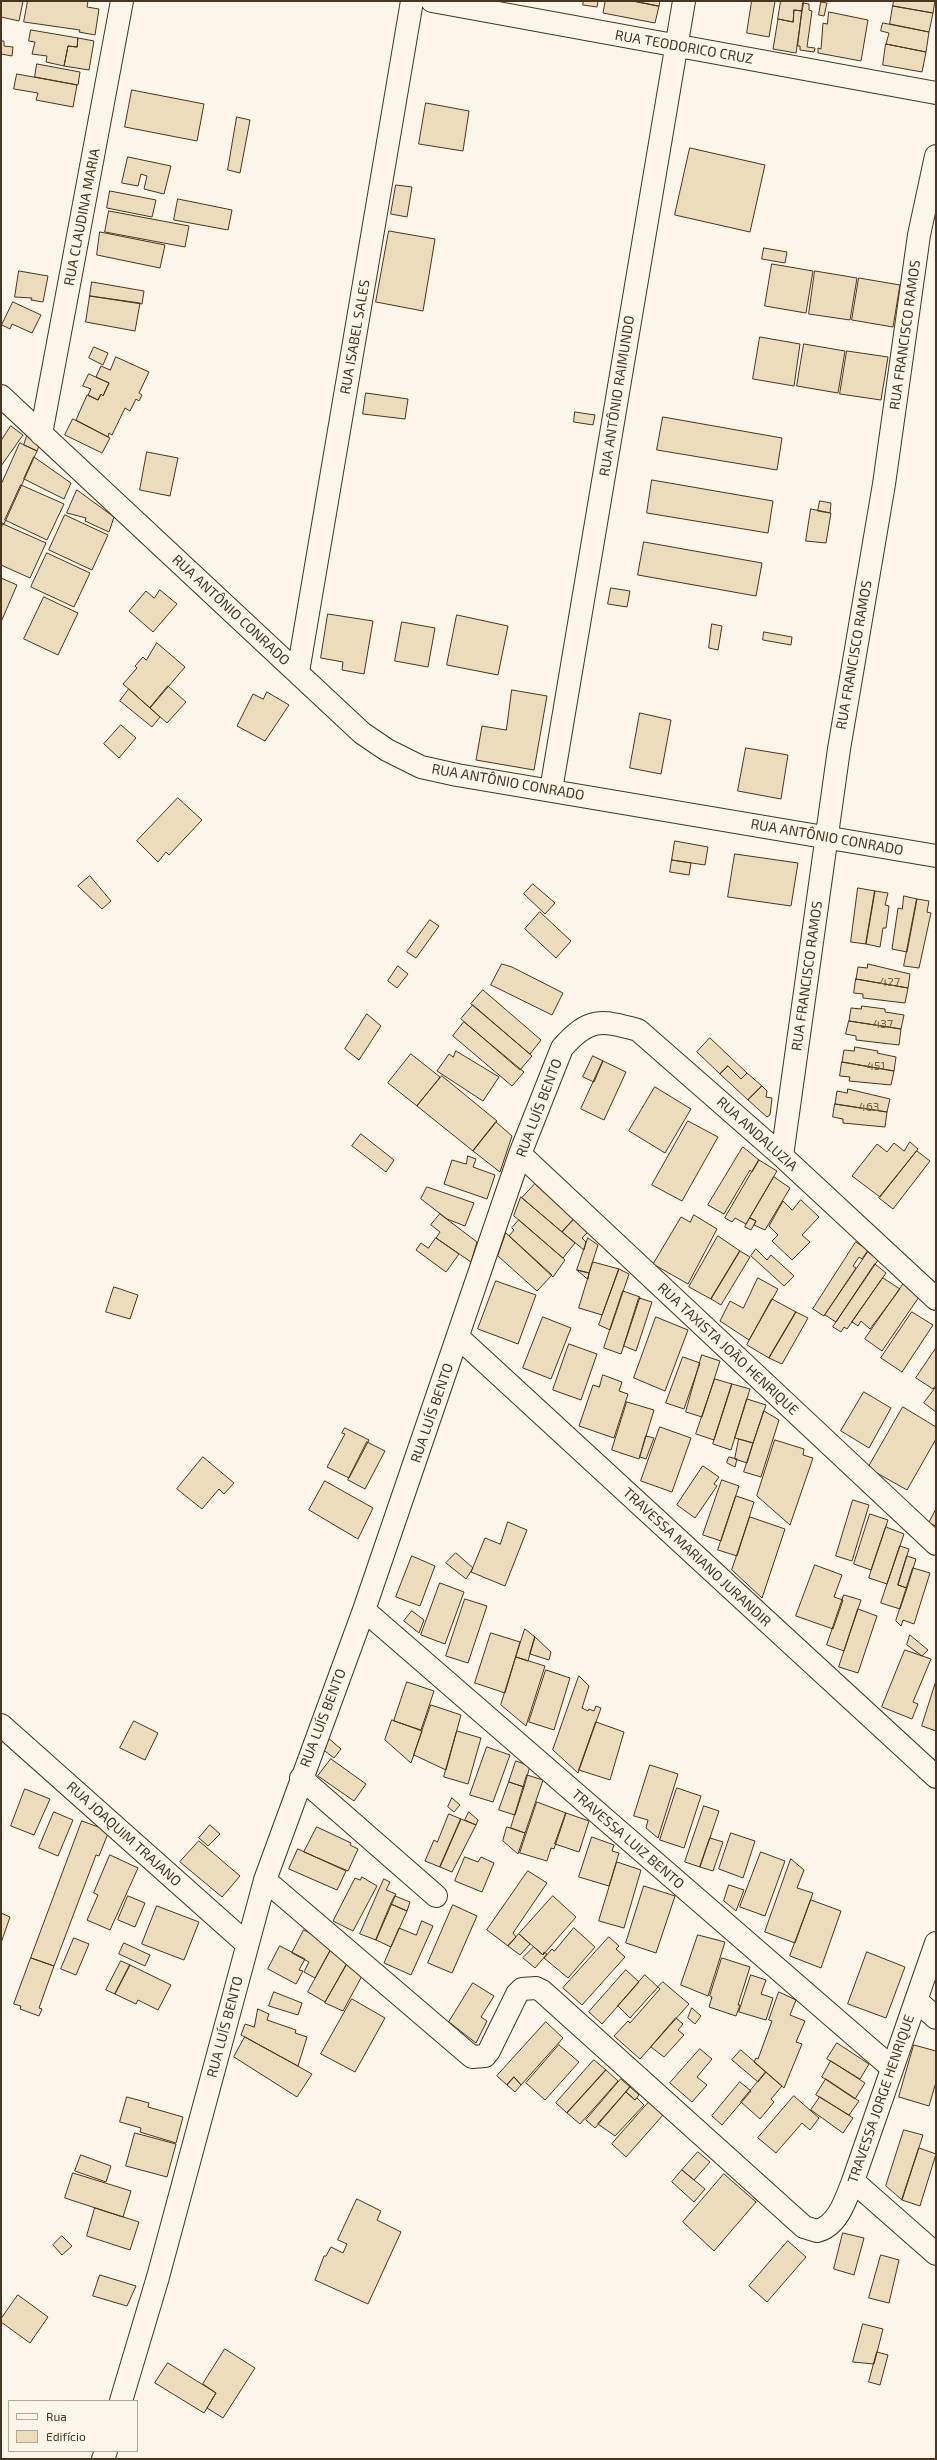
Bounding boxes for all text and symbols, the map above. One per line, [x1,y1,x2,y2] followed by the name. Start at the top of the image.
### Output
[614,27,754,67] street label: RUA TEODORICO CRUZ
[60,147,104,287] street label: RUA CLAUDINA MARIA
[886,259,924,411] street label: RUA FRANCISCO RAMOS
[337,278,373,396] street label: RUA ISABEL SALES
[596,314,638,478] street label: RUA ANTÔNIO RAIMUNDO
[169,551,293,669] street label: RUA ANTÔNIO CONRADO
[833,579,875,731] street label: RUA FRANCISCO RAMOS
[430,760,586,804] street label: RUA ANTÔNIO CONRADO
[749,815,905,859] street label: RUA ANTÔNIO CONRADO
[788,900,826,1052] street label: RUA FRANCISCO RAMOS
[880,975,900,989] house number: 427
[873,1017,893,1031] house number: 437
[512,1056,566,1160] street label: RUA LUÍS BENTO
[867,1059,885,1073] house number: 451
[713,1093,801,1175] street label: RUA ANDALUZIA
[859,1100,879,1114] house number: 463
[654,1279,802,1419] street label: RUA TAXISTA JOÃO HENRIQUE
[407,1361,457,1465] street label: RUA LUÍS BENTO
[620,1484,774,1630] street label: TRAVESSA MARIANO JURANDIR
[296,1666,350,1770] street label: RUA LUÍS BENTO
[63,1778,185,1890] street label: RUA JOAQUIM TRAJANO
[568,1786,688,1892] street label: TRAVESSA LUIZ BENTO
[203,1974,247,2080] street label: RUA LUÍS BENTO
[844,2012,918,2186] street label: TRAVESSA JORGE HENRIQUE
[8,2400,138,2452] legend
[46,2409,67,2423] text: Rua
[46,2429,86,2443] text: Edifício

